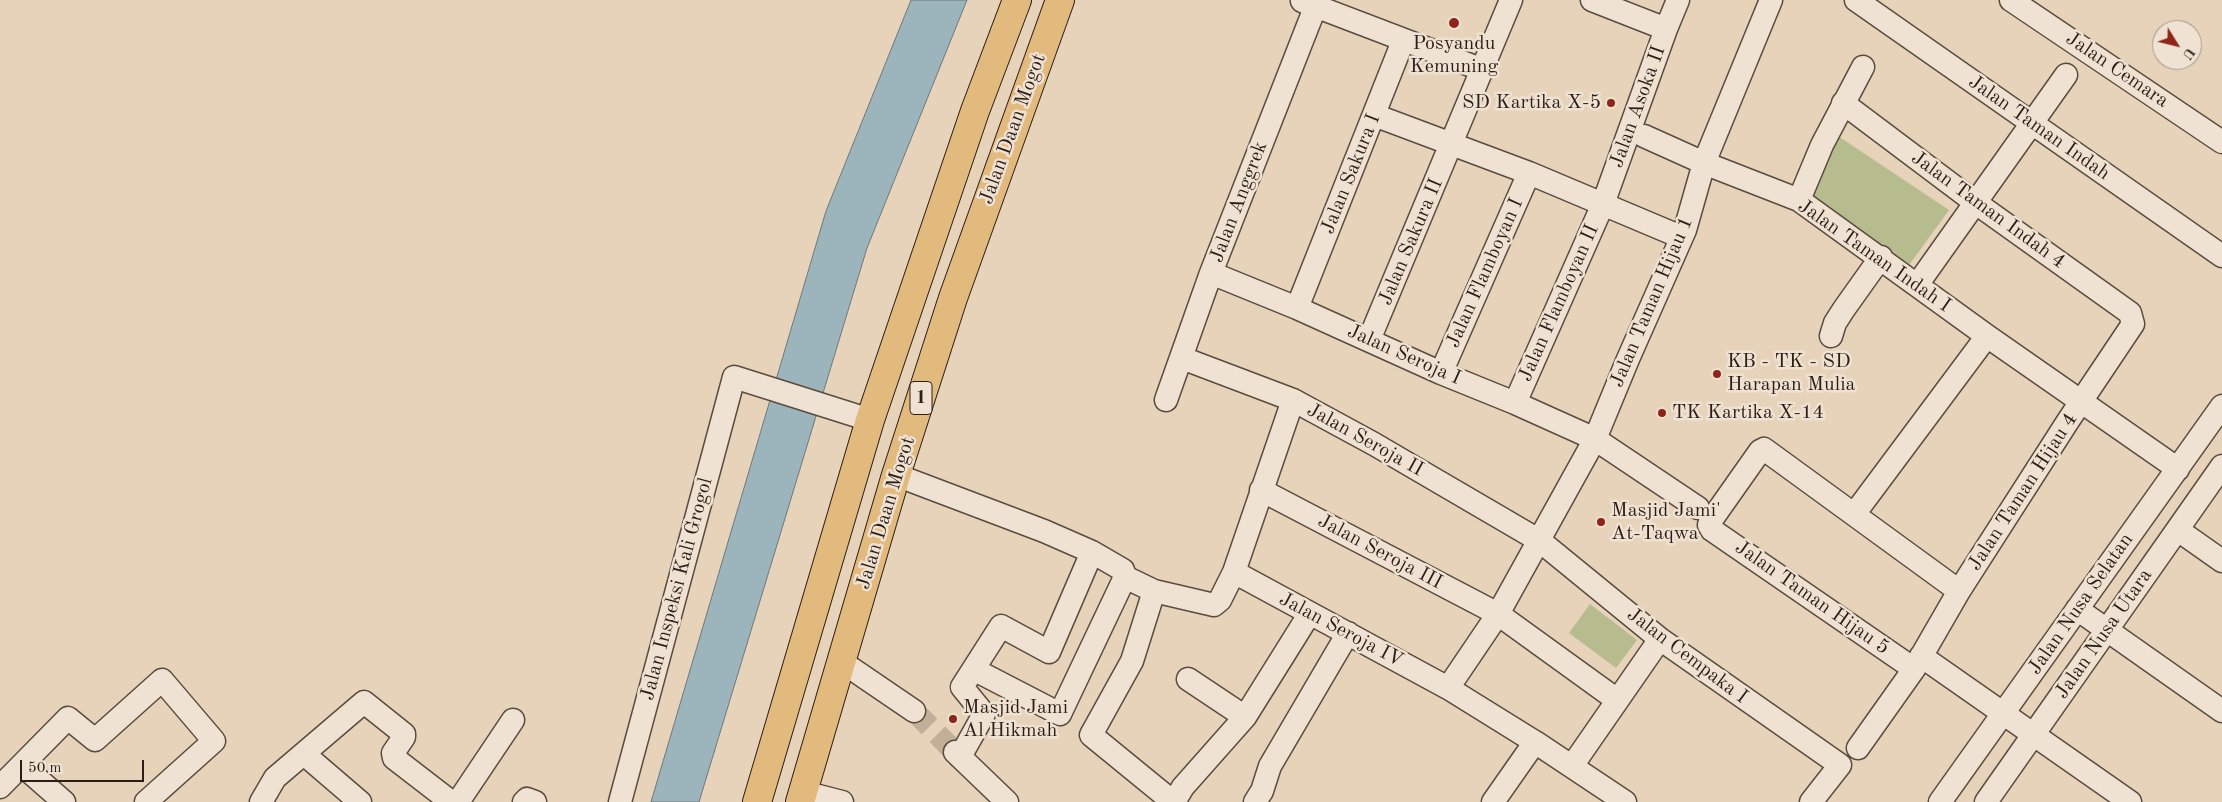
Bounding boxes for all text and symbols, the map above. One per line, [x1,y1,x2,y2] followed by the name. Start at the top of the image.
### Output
[1447,16,1461,30] marker: Posyandu Kemuning
[2152,20,2202,70] north arrow
[2061,27,2173,113] street label: Jalan Cemara
[1410,32,1498,79] place label: Posyandu Kemuning
[1605,43,1671,171] street label: Jalan Asoka II
[2179,45,2197,62] text: U
[975,50,1051,208] street label: Jalan Daan Mogot
[1964,70,2114,186] street label: Jalan Taman Indah
[1462,91,1601,115] place label: SD Kartika X-5
[1605,97,1617,109] marker: SD Kartika X-5
[1316,110,1386,238] street label: Jalan Sakura I
[1205,138,1273,266] street label: Jalan Anggrek
[1906,146,2070,274] street label: Jalan Taman Indah 4
[1374,175,1448,309] street label: Jalan Sakura II
[1441,194,1529,352] street label: Jalan Flamboyan I
[1793,194,1955,318] street label: Jalan Taman Indah I
[1605,213,1699,391] street label: Jalan Taman Hijau 1
[1514,221,1604,385] street label: Jalan Flamboyan II
[1343,319,1465,391] street label: Jalan Seroja I
[1727,350,1855,397] place label: KB - TK - SD Harapan Mulia
[1711,368,1723,380] marker: KB - TK - SD Harapan Mulia
[910,382,932,414] road number: 1
[1302,398,1428,482] street label: Jalan Seroja II
[1672,401,1824,425] place label: TK Kartika X-14
[1656,407,1668,419] marker: TK Kartika X-14
[1963,409,2083,575] street label: Jalan Taman Hijau 4
[851,434,921,592] street label: Jalan Daan Mogot
[636,475,718,703] street label: Jalan Inspeksi Kali Grogol
[1611,499,1721,546] place label: Masjid Jami' At-Taqwa
[1314,509,1446,595] street label: Jalan Seroja III
[1595,516,1607,528] marker: Masjid Jami' At-Taqwa
[2023,529,2139,679] street label: Jalan Nusa Selatan
[1730,536,1894,660] street label: Jalan Taman Hijau 5
[2050,564,2158,704] street label: Jalan Nusa Utara
[1275,587,1407,673] street label: Jalan Seroja IV
[1622,603,1752,709] street label: Jalan Cempaka I
[963,696,1068,743] place label: Masjid Jami Al Hikmah
[947,713,959,725] marker: Masjid Jami Al Hikmah
[22,750,146,782] scale bar
[28,761,62,776] text: 50 m

